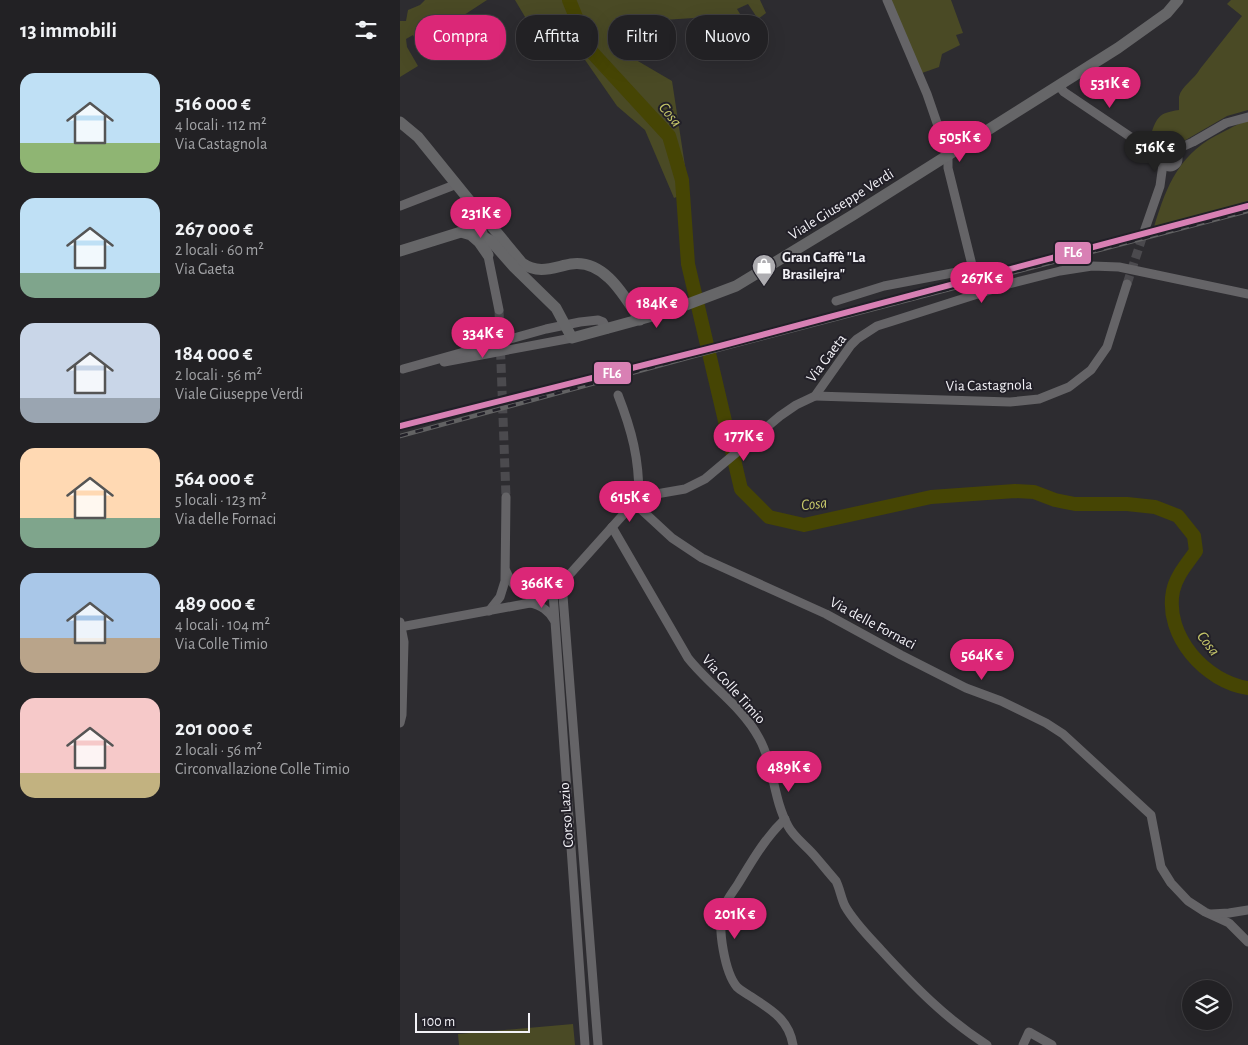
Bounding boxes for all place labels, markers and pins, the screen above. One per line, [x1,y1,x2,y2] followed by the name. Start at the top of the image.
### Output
[1069,66,1151,109] pin: 531K €
[919,120,1001,163] pin: 505K €
[1114,130,1196,173] pin: 516K €
[440,196,522,239] pin: 231K €
[782,250,866,282] place label: Gran Caffè "La Brasilejra"
[751,253,777,287] shop icon: Gran Caffè "La Brasilejra"
[941,262,1023,304] pin: 267K €
[616,286,698,329] pin: 184K €
[442,316,524,359] pin: 334K €
[703,420,785,462] pin: 177K €
[589,480,671,523] pin: 615K €
[501,566,583,609] pin: 366K €
[941,638,1023,681] pin: 564K €
[748,750,830,793] pin: 489K €
[694,898,776,940] pin: 201K €

